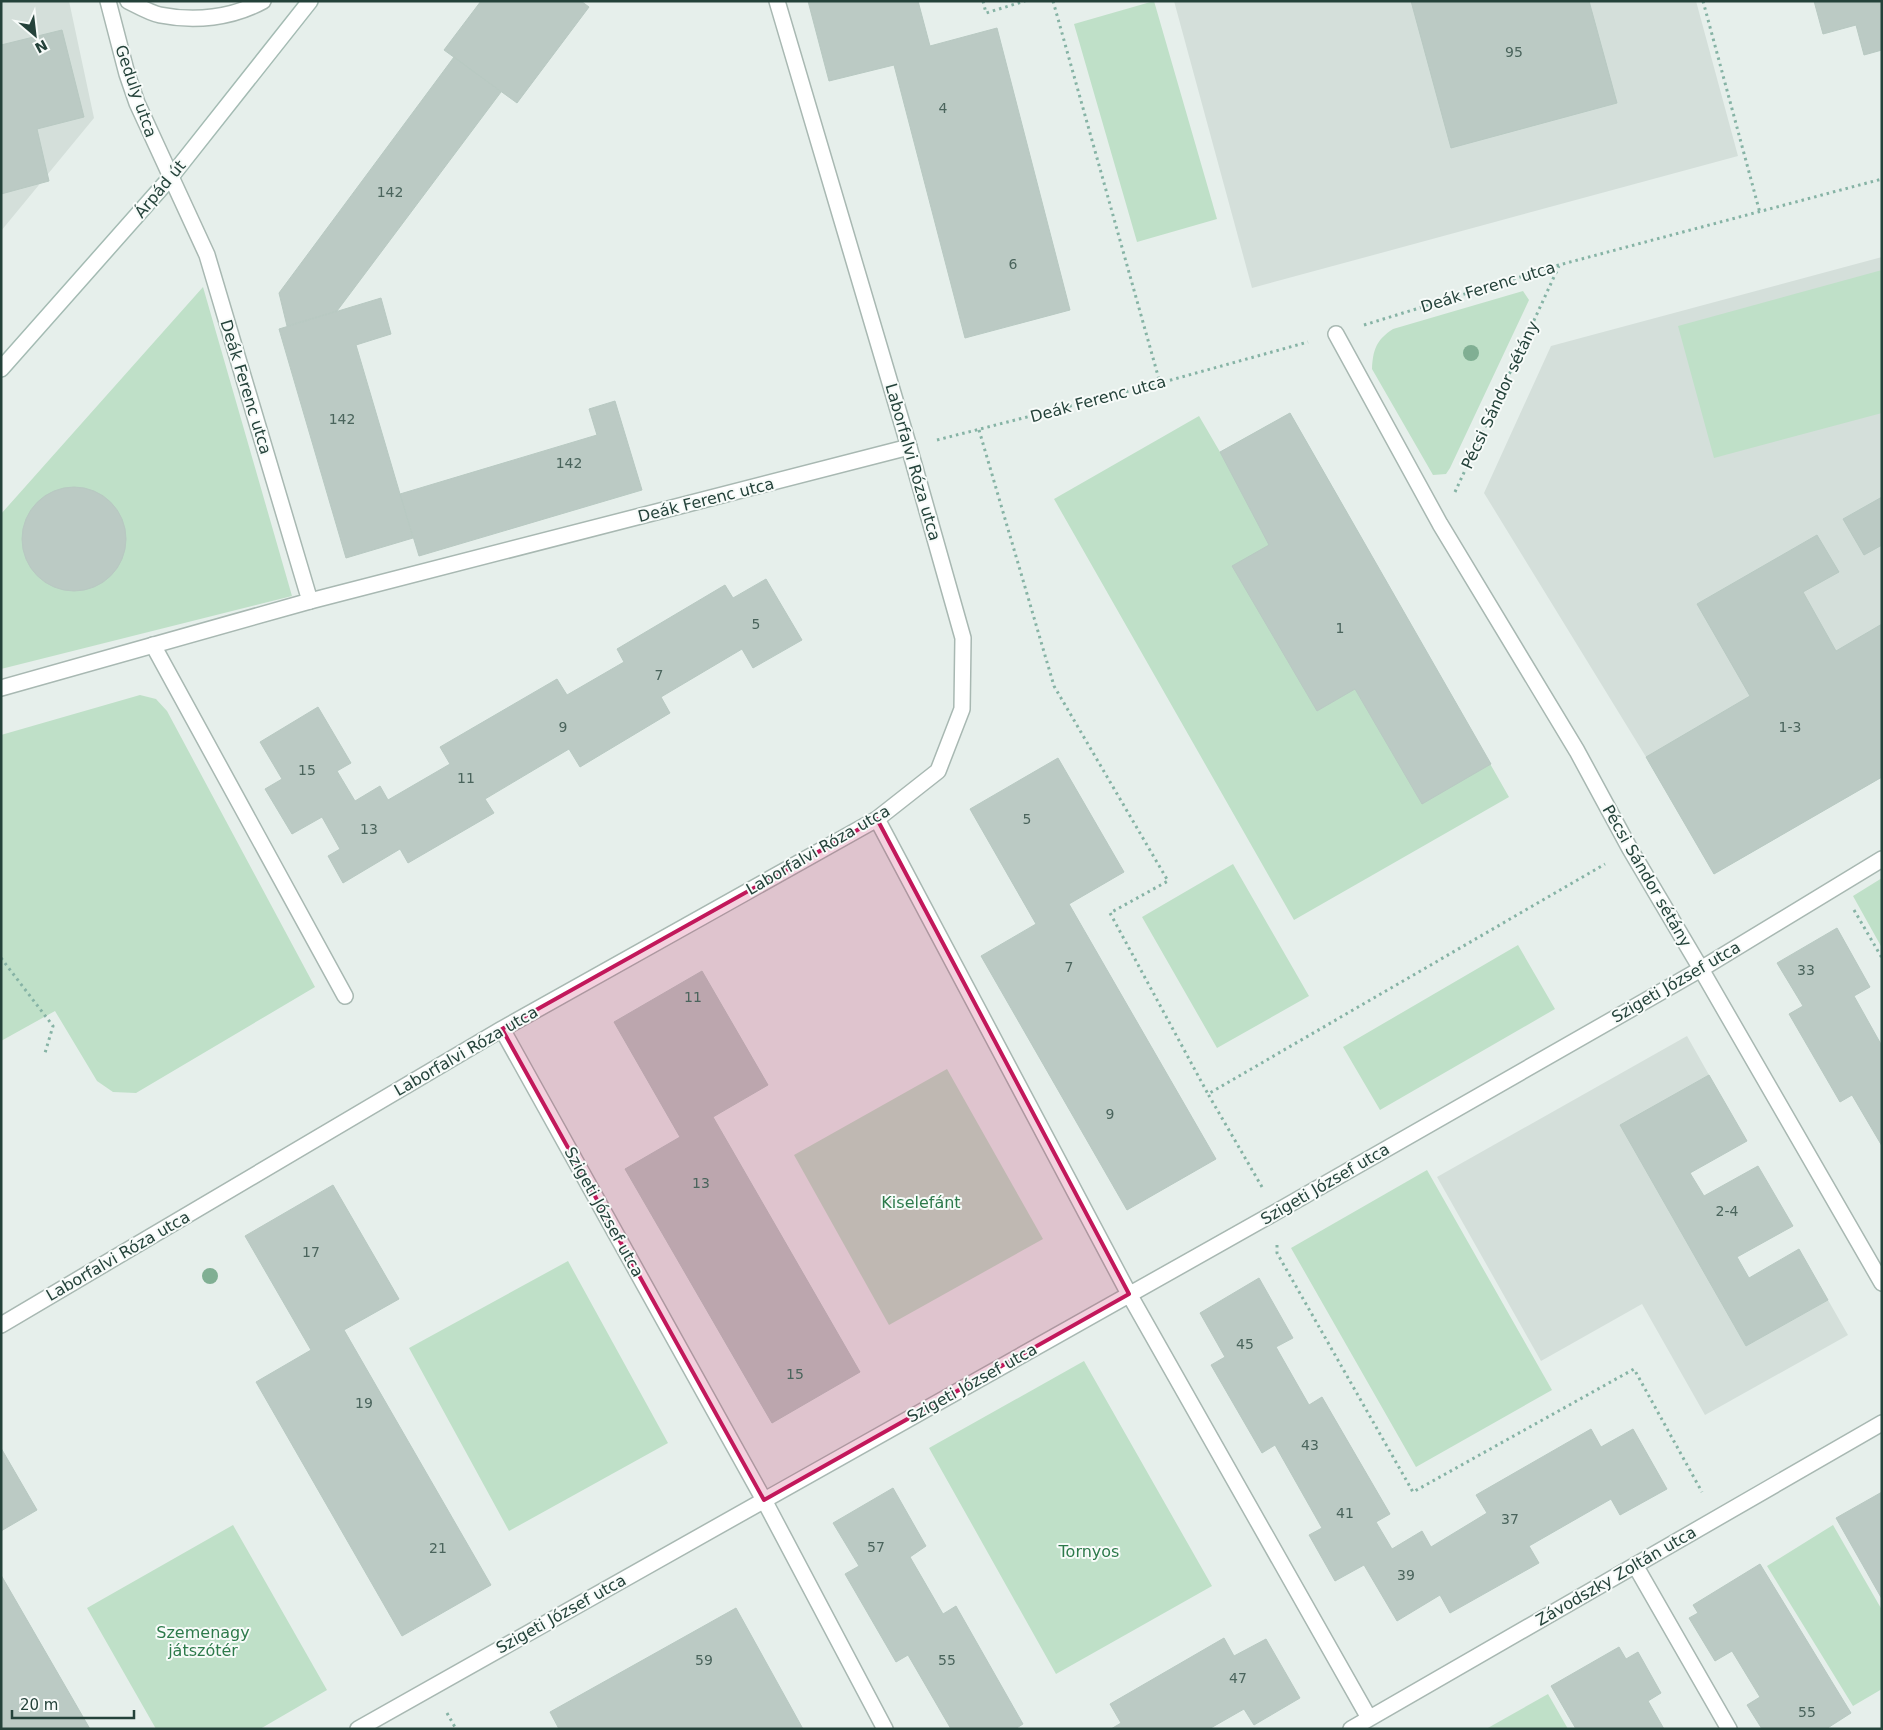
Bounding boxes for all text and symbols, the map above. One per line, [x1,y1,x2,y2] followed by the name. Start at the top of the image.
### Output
[10,10,60,60] north arrow
[32,37,50,56] text: N
[111,42,161,140] street label: Geduly utca
[1505,44,1523,60] house number: 95
[939,100,948,116] house number: 4
[131,156,189,222] street label: Árpád út
[377,184,403,200] house number: 142
[1009,256,1018,272] house number: 6
[1418,258,1558,316] street label: Deák Ferenc utca
[217,317,275,457] street label: Deák Ferenc utca
[1457,318,1543,472] street label: Pécsi Sándor sétány
[1028,372,1168,426] street label: Deák Ferenc utca
[881,381,945,543] street label: Laborfalvi Róza utca
[329,411,355,427] house number: 142
[556,455,582,471] house number: 142
[636,474,776,526] street label: Deák Ferenc utca
[752,616,760,632] house number: 5
[1336,620,1344,636] house number: 1
[655,667,663,683] house number: 7
[559,719,567,735] house number: 9
[1779,719,1801,735] house number: 1-3
[298,762,316,778] house number: 15
[457,770,475,786] house number: 11
[743,801,893,899] street label: Laborfalvi Róza utca
[1598,801,1696,951] street label: Pécsi Sándor sétány
[1023,811,1031,827] house number: 5
[360,821,378,837] house number: 13
[1608,937,1744,1027] street label: Szigeti József utca
[1065,959,1073,975] house number: 7
[1797,962,1815,978] house number: 33
[684,989,702,1005] house number: 11
[391,1002,541,1100] street label: Laborfalvi Róza utca
[1106,1106,1114,1122] house number: 9
[1257,1139,1393,1229] street label: Szigeti József utca
[560,1144,648,1280] street label: Szigeti József utca
[692,1175,710,1191] house number: 13
[881,1193,961,1212] park label: Kiselefánt
[1716,1203,1739,1219] house number: 2-4
[43,1207,193,1305] street label: Laborfalvi Róza utca
[302,1244,320,1260] house number: 17
[1236,1336,1254,1352] house number: 45
[904,1339,1040,1427] street label: Szigeti József utca
[786,1366,804,1382] house number: 15
[355,1395,373,1411] house number: 19
[1301,1437,1319,1453] house number: 43
[1336,1505,1354,1521] house number: 41
[1501,1511,1519,1527] house number: 37
[1533,1522,1699,1630] street label: Závodszky Zoltán utca
[867,1539,885,1555] house number: 57
[429,1540,447,1556] house number: 21
[1058,1542,1119,1561] park label: Tornyos
[1397,1567,1415,1583] house number: 39
[493,1570,629,1658] street label: Szigeti József utca
[156,1623,250,1660] park label: Szemenagy játszótér
[695,1652,713,1668] house number: 59
[938,1652,956,1668] house number: 55
[1229,1670,1247,1686] house number: 47
[12,1688,135,1720] scale bar
[20,1696,58,1714] text: 20 m
[1798,1704,1816,1720] house number: 55

